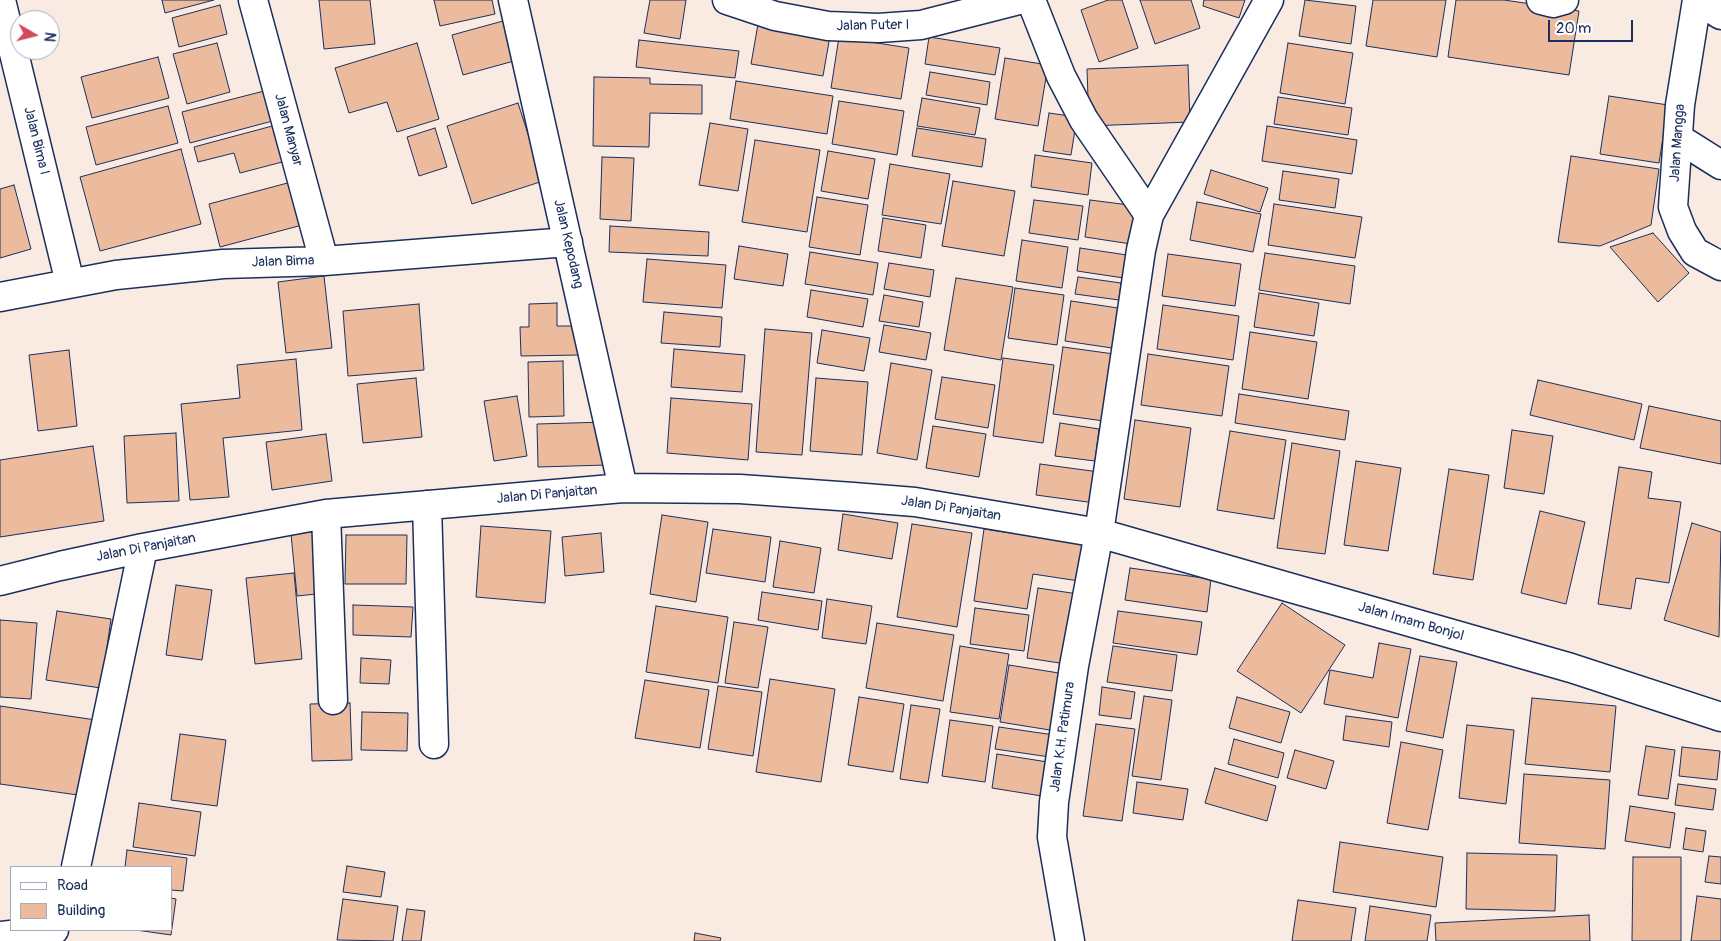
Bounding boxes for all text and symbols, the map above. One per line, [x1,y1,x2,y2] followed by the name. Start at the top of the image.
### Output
[10,10,60,60] north arrow
[1551,10,1636,42] scale bar
[836,17,910,35] street label: Jalan Puter I
[1556,19,1591,38] text: 20 m
[40,31,58,43] text: N
[270,92,306,168] street label: Jalan Manyar
[1667,103,1689,183] street label: Jalan Mangga
[19,105,53,177] street label: Jalan Bima I
[550,198,586,290] street label: Jalan Kepodang
[251,253,315,271] street label: Jalan Bima
[496,482,598,508] street label: Jalan Di Panjaitan
[900,493,1002,525] street label: Jalan Di Panjaitan
[95,530,197,566] street label: Jalan Di Panjaitan
[1356,599,1466,645] street label: Jalan Imam Bonjol
[1047,681,1079,793] street label: Jalan K.H. Patimura
[10,866,172,931] legend
[57,876,88,895] text: Road
[57,901,105,920] text: Building

